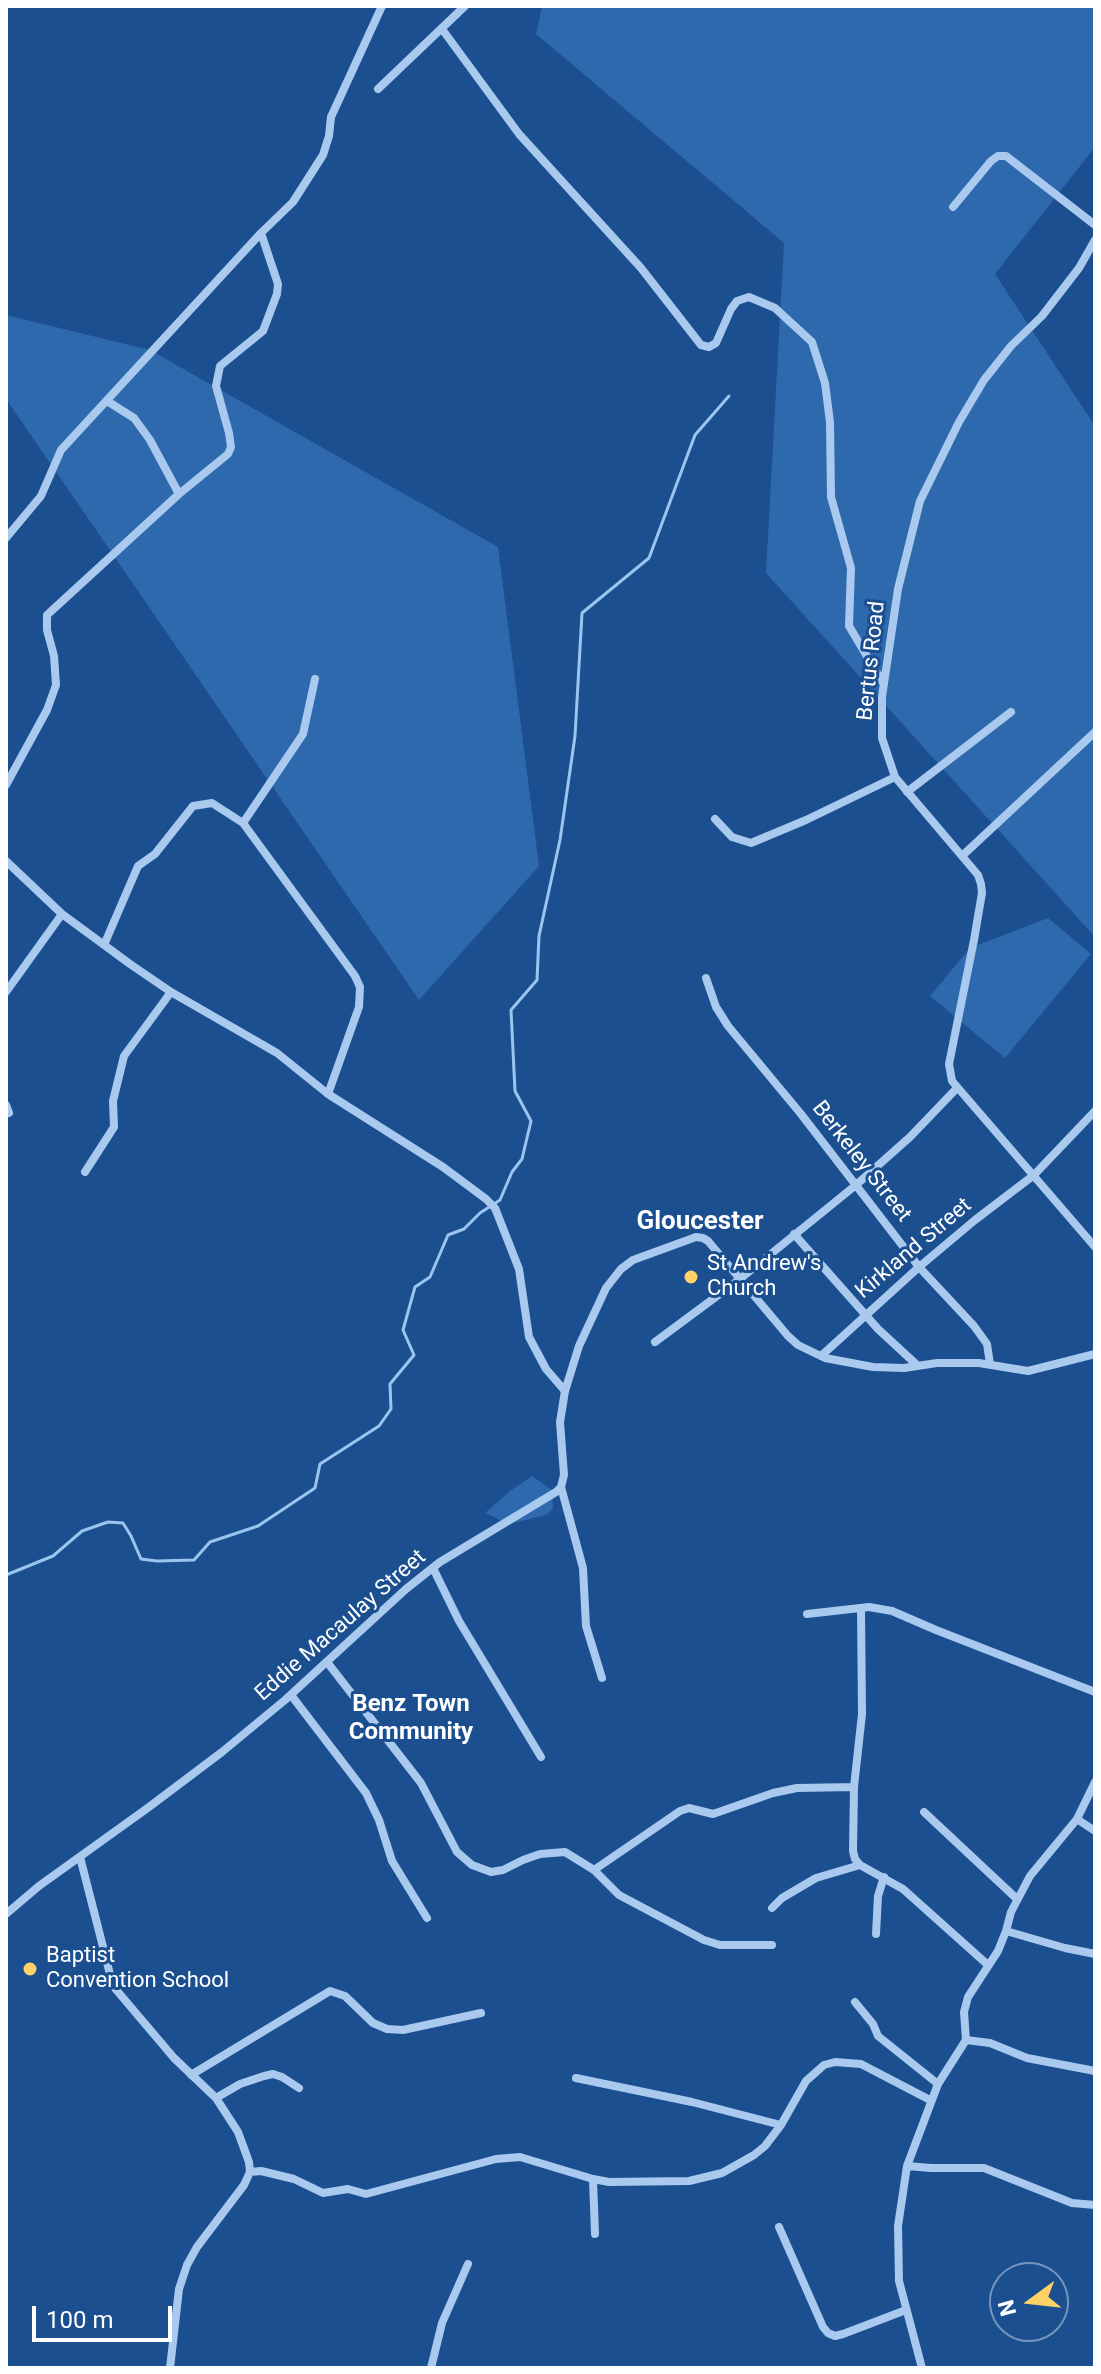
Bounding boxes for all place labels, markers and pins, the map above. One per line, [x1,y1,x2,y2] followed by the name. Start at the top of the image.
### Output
[707,1251,821,1302] place label: St Andrew's Church
[682,1268,700,1286] marker: St Andrew's Church
[46,1943,229,1994] place label: Baptist Convention School
[21,1960,39,1978] marker: Baptist Convention School

